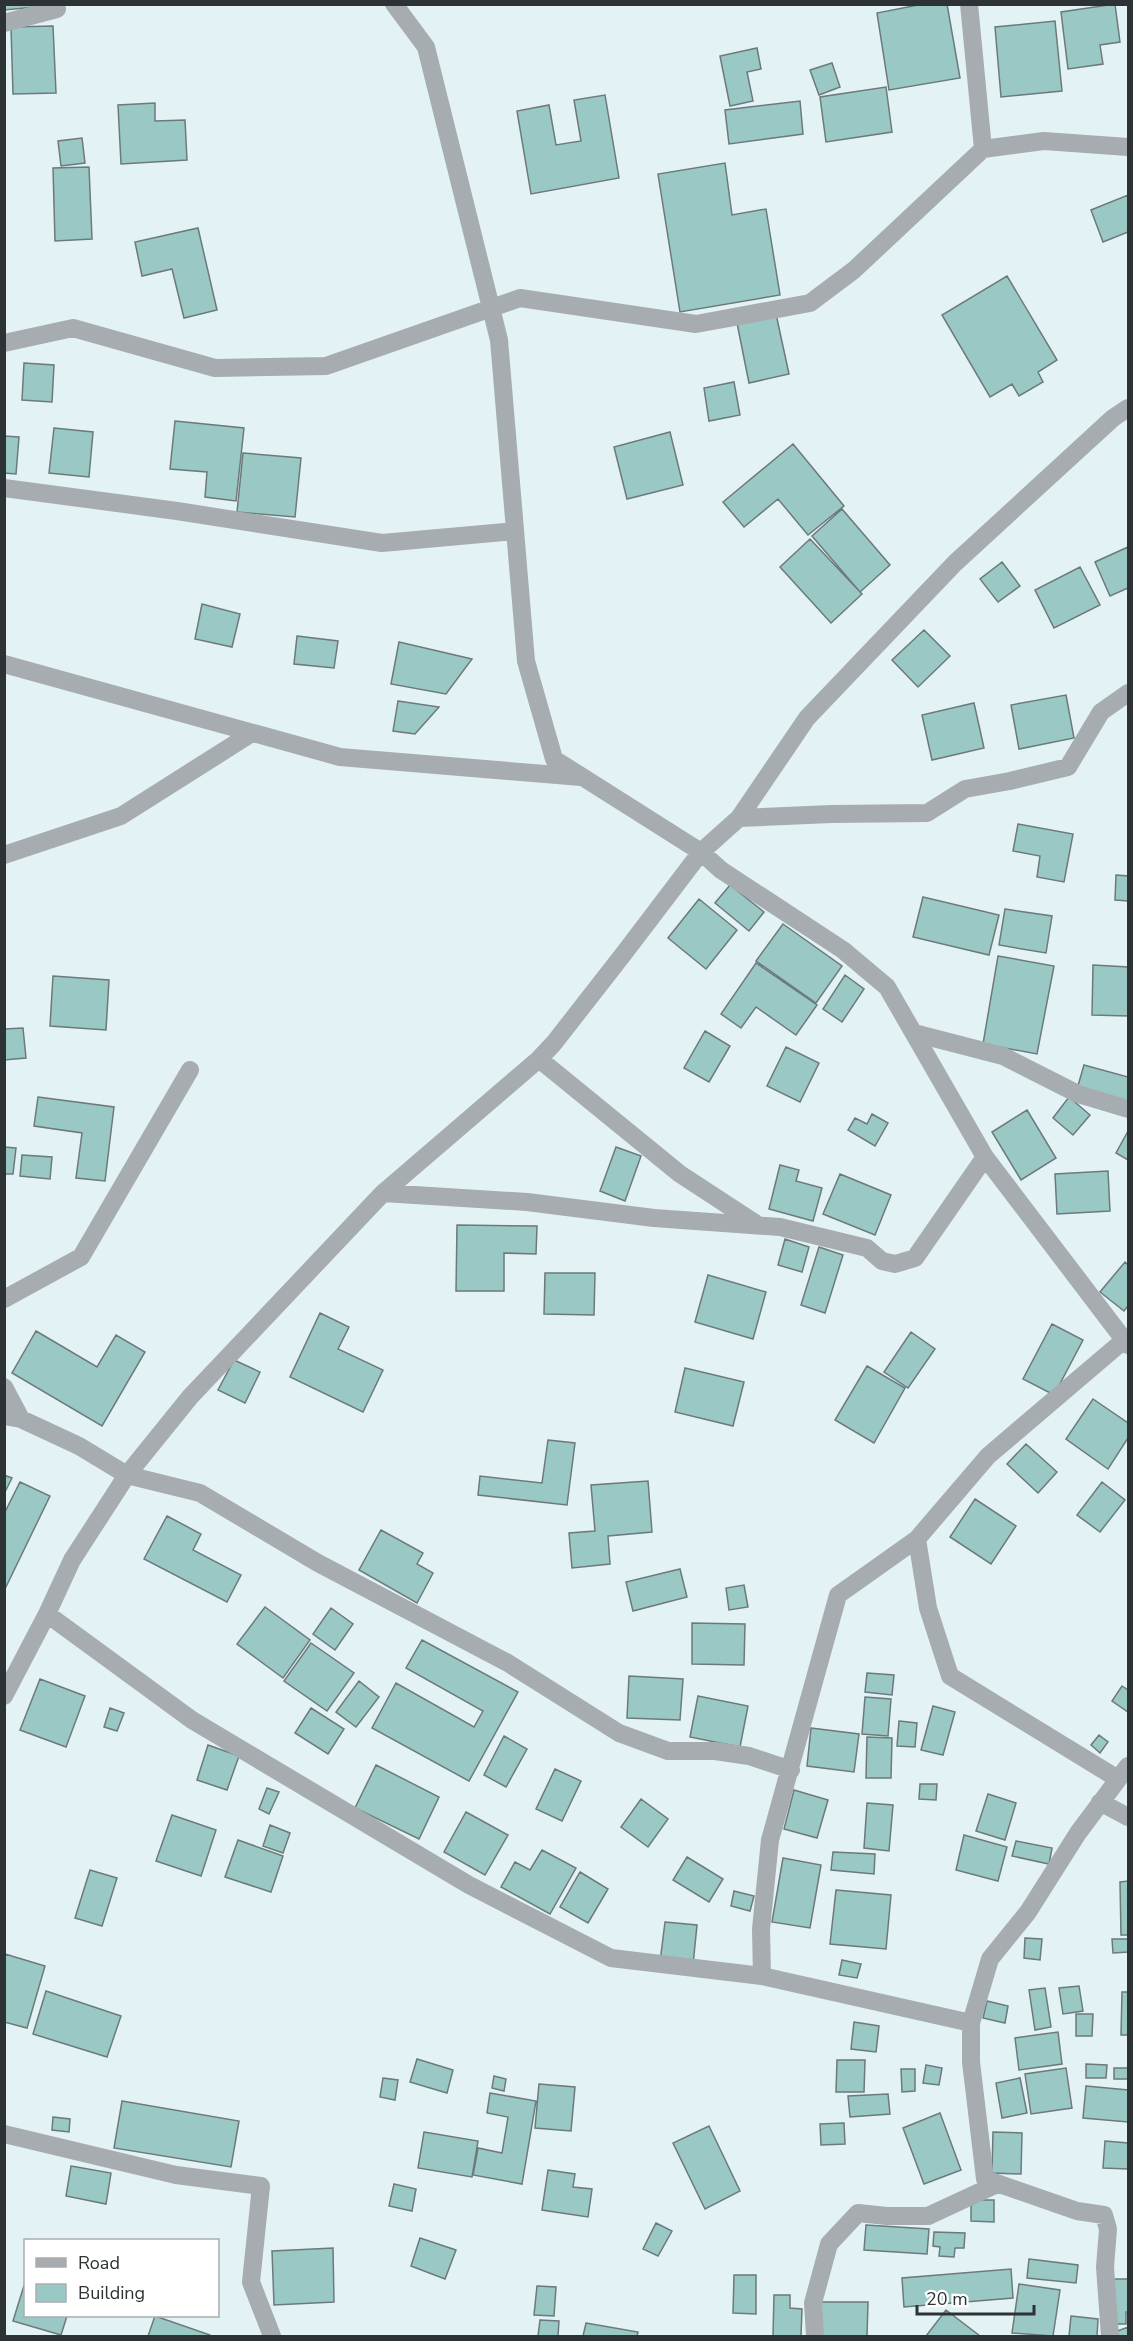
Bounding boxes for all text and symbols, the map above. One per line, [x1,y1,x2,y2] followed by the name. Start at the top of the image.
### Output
[24,2239,219,2317] legend
[78,2251,120,2275] text: Road
[917,2278,1034,2316] scale bar
[78,2281,145,2305] text: Building
[926,2287,968,2311] text: 20 m

